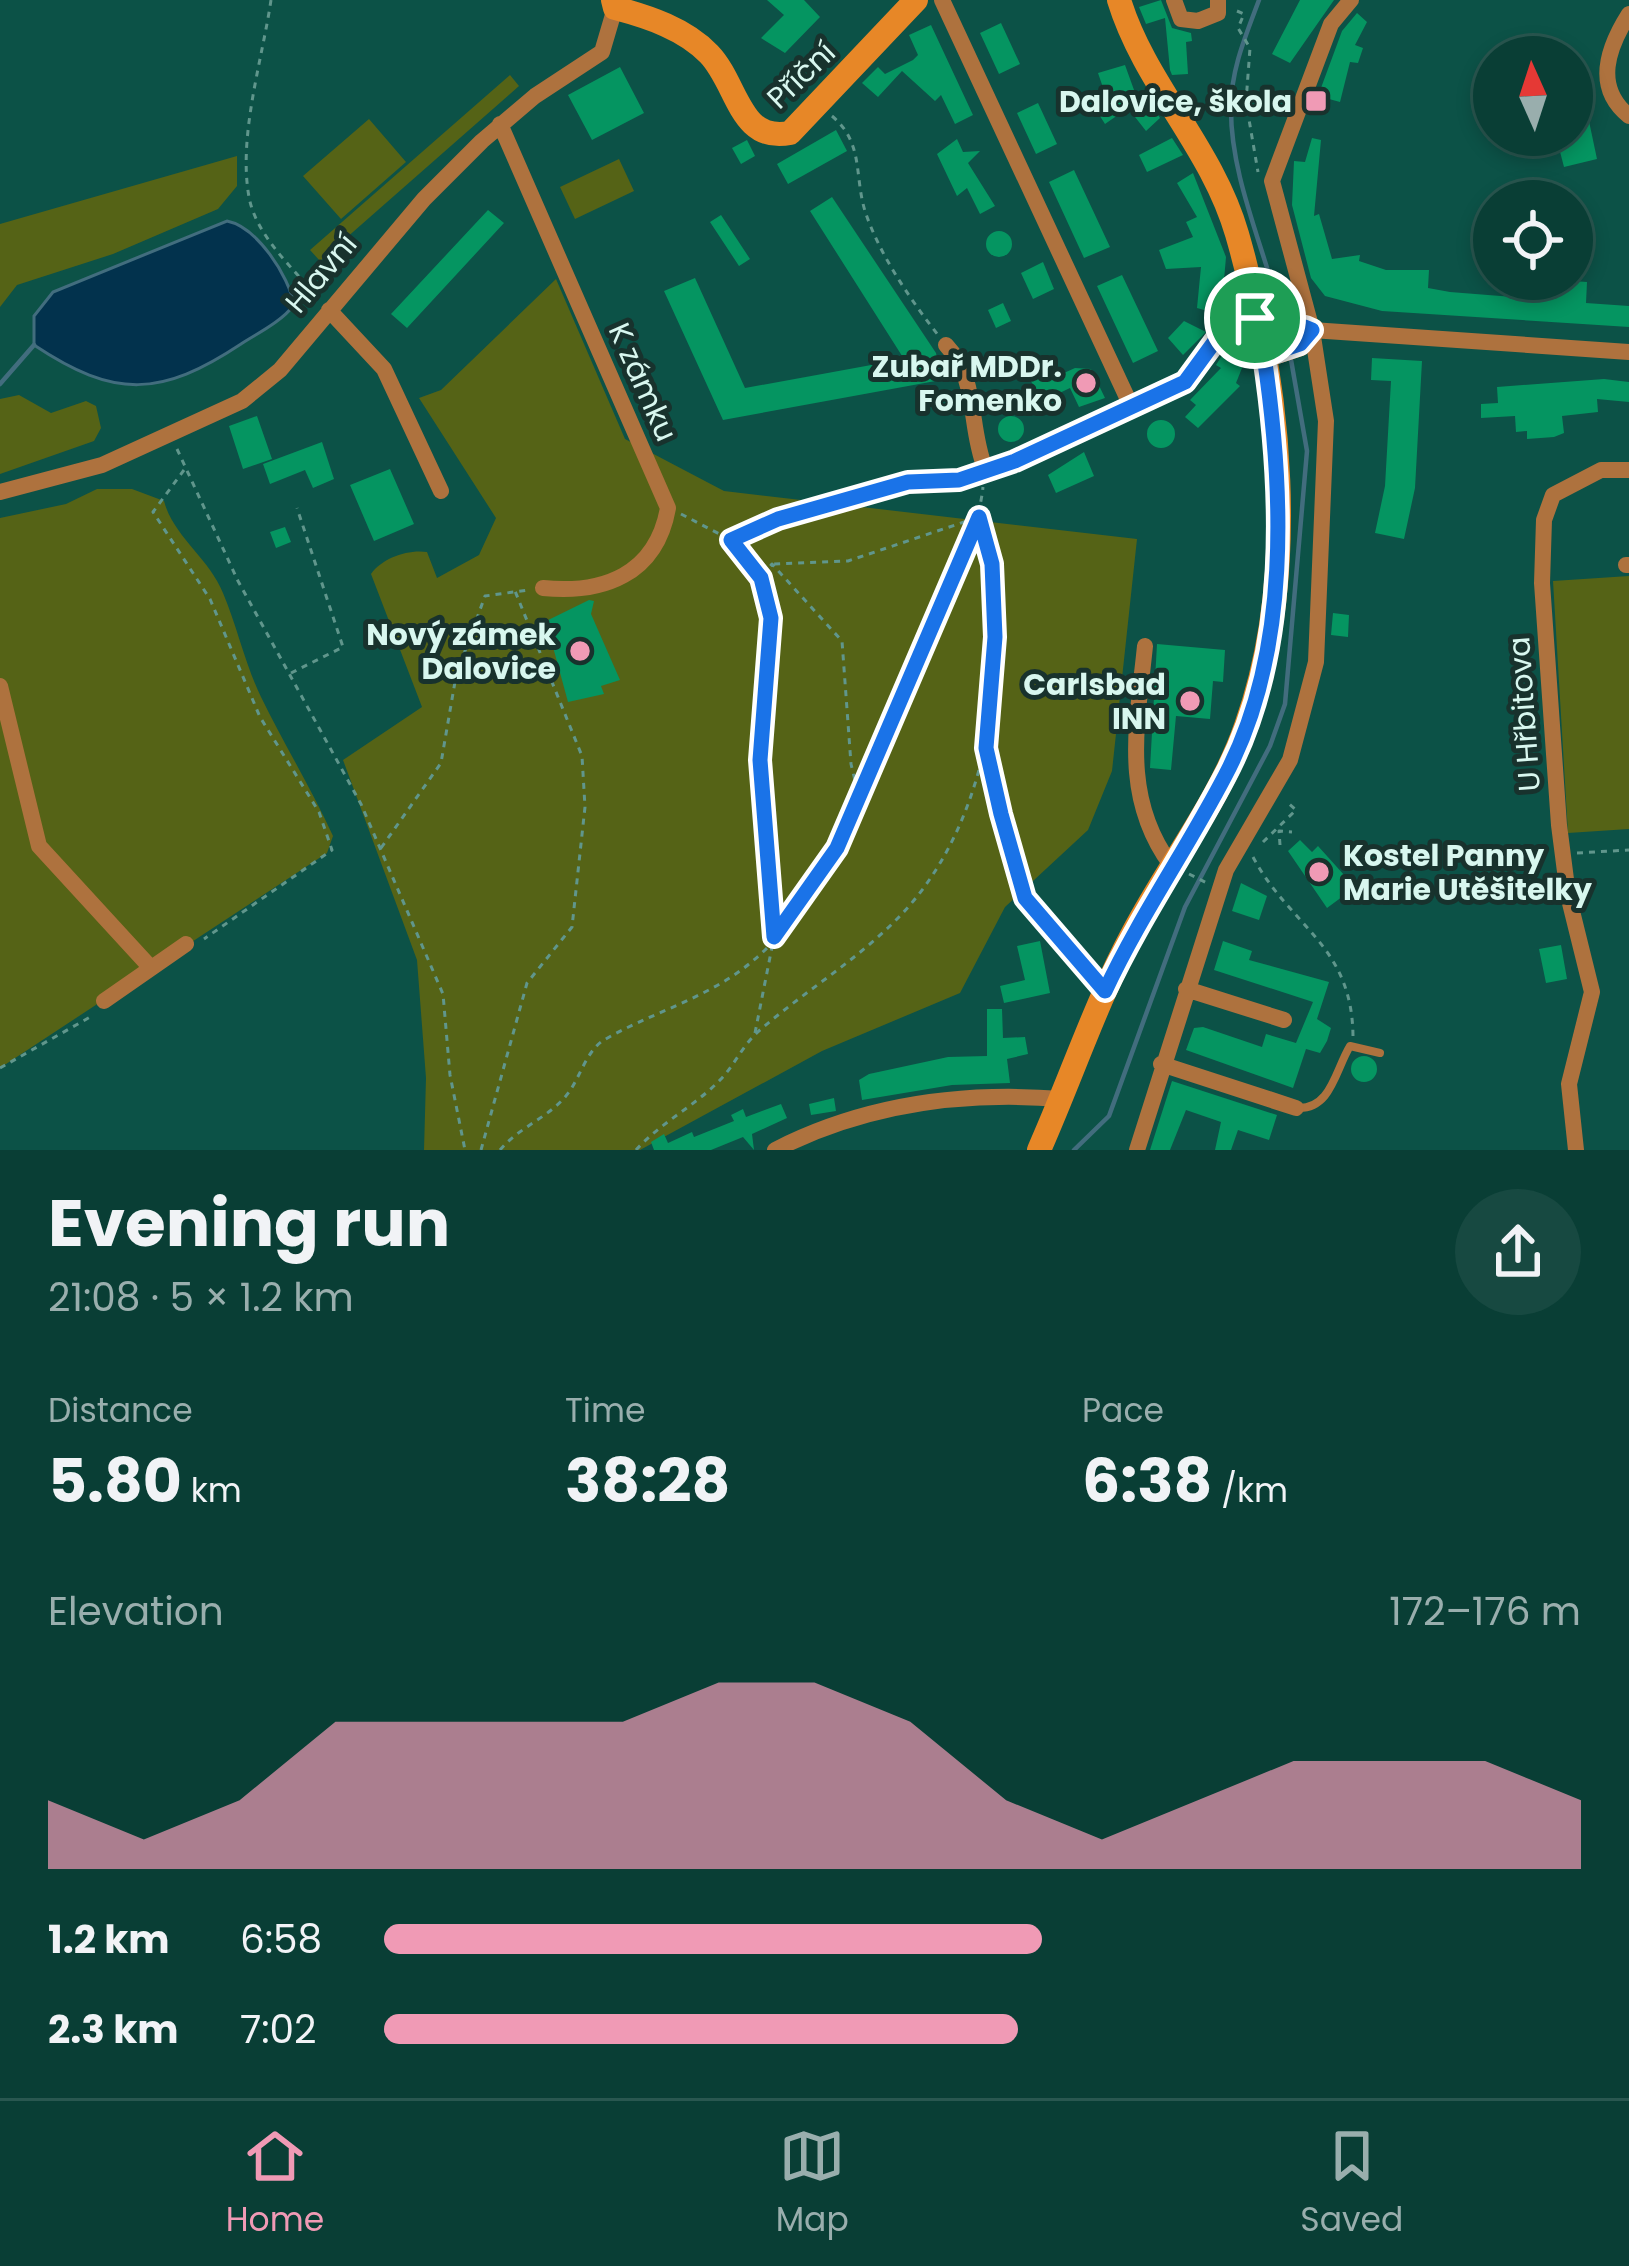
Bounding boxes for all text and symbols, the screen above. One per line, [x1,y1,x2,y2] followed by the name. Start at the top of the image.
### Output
[757,31,845,119] street label: Příční
[1473,36,1593,156] north arrow
[1473,36,1593,300] map controls
[1059,80,1292,123] place label: Dalovice, škola
[1303,88,1329,114] marker: Dalovice, škola
[1473,180,1593,300] button: locate
[275,224,367,322] street label: Hlavní
[1204,267,1306,369] pin
[1222,285,1288,351] icon: arrive
[598,316,688,448] street label: K zámku
[872,345,1062,422] place label: Zubař MDDr. Fomenko
[1073,370,1099,396] marker: Zubař MDDr. Fomenko
[366,613,556,690] place label: Nový zámek Dalovice
[1497,635,1551,793] street label: U Hřbitova
[567,638,593,664] marker: Nový zámek Dalovice
[1023,663,1166,740] place label: Carlsbad INN
[1177,688,1203,714] marker: Carlsbad INN
[1343,834,1592,911] place label: Kostel Panny Marie Utěšitelky
[1306,859,1332,885] marker: Kostel Panny Marie Utěšitelky
[48,1177,450,1269] text: Evening run
[1455,1189,1581,1315] button: share
[48,1270,354,1325] text: 21:08 · 5 × 1.2 km
[48,1387,193,1434] text: Distance
[565,1387,645,1434] text: Time
[1082,1387,1164,1434] text: Pace
[48,1439,182,1523] text: 5.80
[565,1439,730,1523] text: 38:28
[1082,1439,1212,1523] text: 6:38
[182,1467,242,1514] text: km
[1212,1467,1288,1514] text: /km
[48,1584,224,1639] text: Elevation
[1389,1584,1581,1639] text: 172–176 m
[48,1912,170,1967] text: 1.2 km
[240,1912,322,1967] text: 6:58
[48,2002,179,2057] text: 2.3 km
[240,2002,317,2057] text: 7:02
[226,2123,324,2245] tab: Home
[776,2123,849,2245] tab: Map
[1300,2123,1403,2245] tab: Saved

